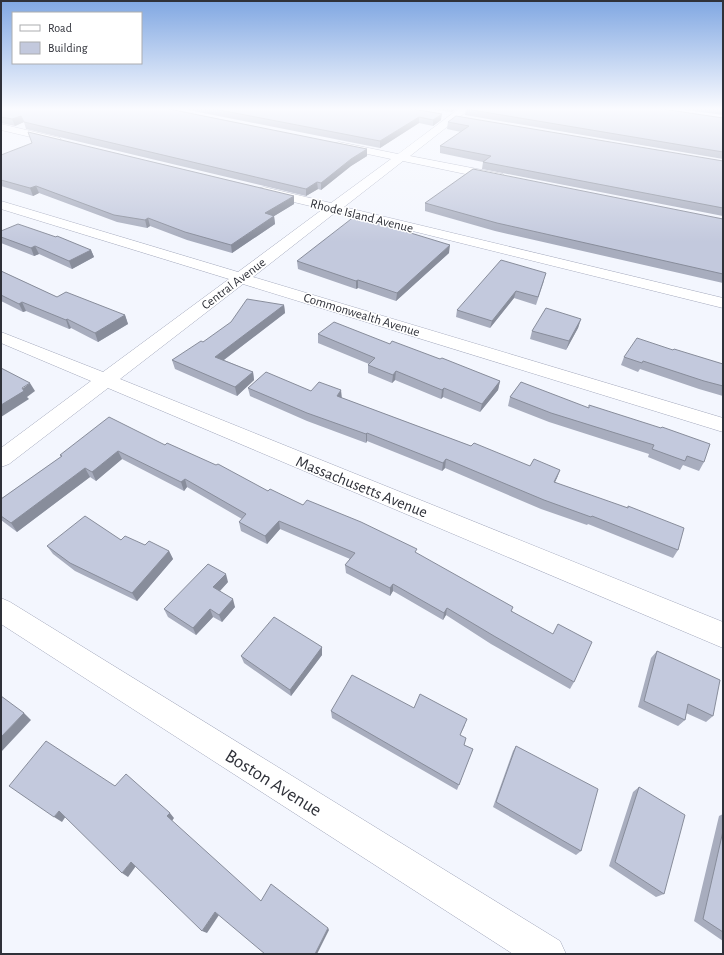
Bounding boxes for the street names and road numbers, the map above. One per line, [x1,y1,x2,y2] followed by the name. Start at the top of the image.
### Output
[309,197,414,236] street label: Rhode Island Avenue
[199,256,268,312] street label: Central Avenue
[302,292,421,339] street label: Commonwealth Avenue
[294,453,430,521] street label: Massachusetts Avenue
[222,746,325,820] street label: Boston Avenue

